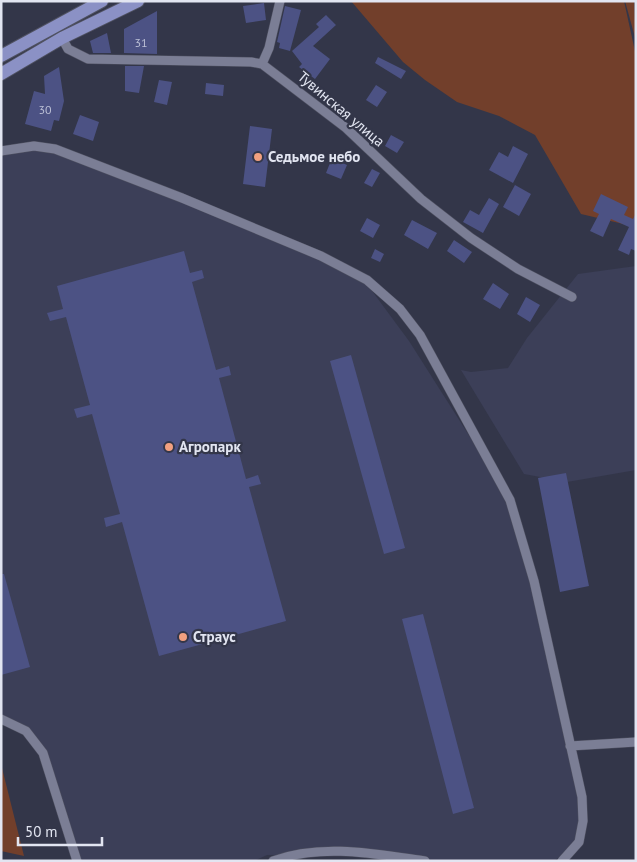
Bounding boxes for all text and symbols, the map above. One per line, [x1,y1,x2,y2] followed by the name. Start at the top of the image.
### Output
[134,35,148,50] house number: 31
[294,67,389,151] street label: Тувинская улица
[38,102,52,117] house number: 30
[268,147,360,166] place label: Седьмое небо
[252,151,264,163] marker: Седьмое небо
[179,437,241,456] place label: Агропарк
[163,441,175,453] marker: Агропарк
[193,627,236,646] place label: Страус
[177,631,189,643] marker: Страус
[18,814,101,846] scale bar
[25,822,58,841] text: 50 m

